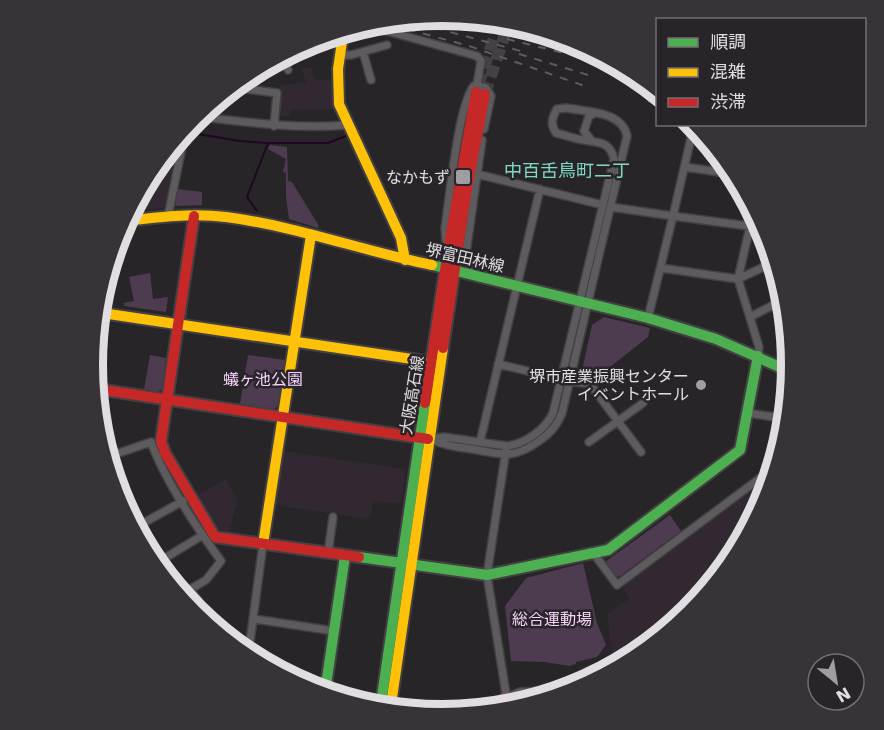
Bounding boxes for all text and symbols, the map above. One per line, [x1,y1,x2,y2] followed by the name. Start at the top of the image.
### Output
[656,18,866,126] legend
[710,31,746,52] text: 順調
[710,61,746,82] text: 混雑
[710,91,746,112] text: 渋滞
[504,160,630,181] district label: 中百舌鳥町二丁
[386,168,450,187] place label: なかもず
[454,168,472,186] marker: なかもず
[424,240,506,276] street label: 堺富田林線
[396,354,428,436] street label: 大阪高石線
[529,367,689,404] place label: 堺市産業振興センター イベントホール
[223,370,303,389] park label: 蟻ヶ池公園
[694,378,708,392] marker: 堺市産業振興センター イベントホール
[512,610,592,629] park label: 総合運動場
[806,652,866,712] north arrow
[833,683,854,706] text: N

